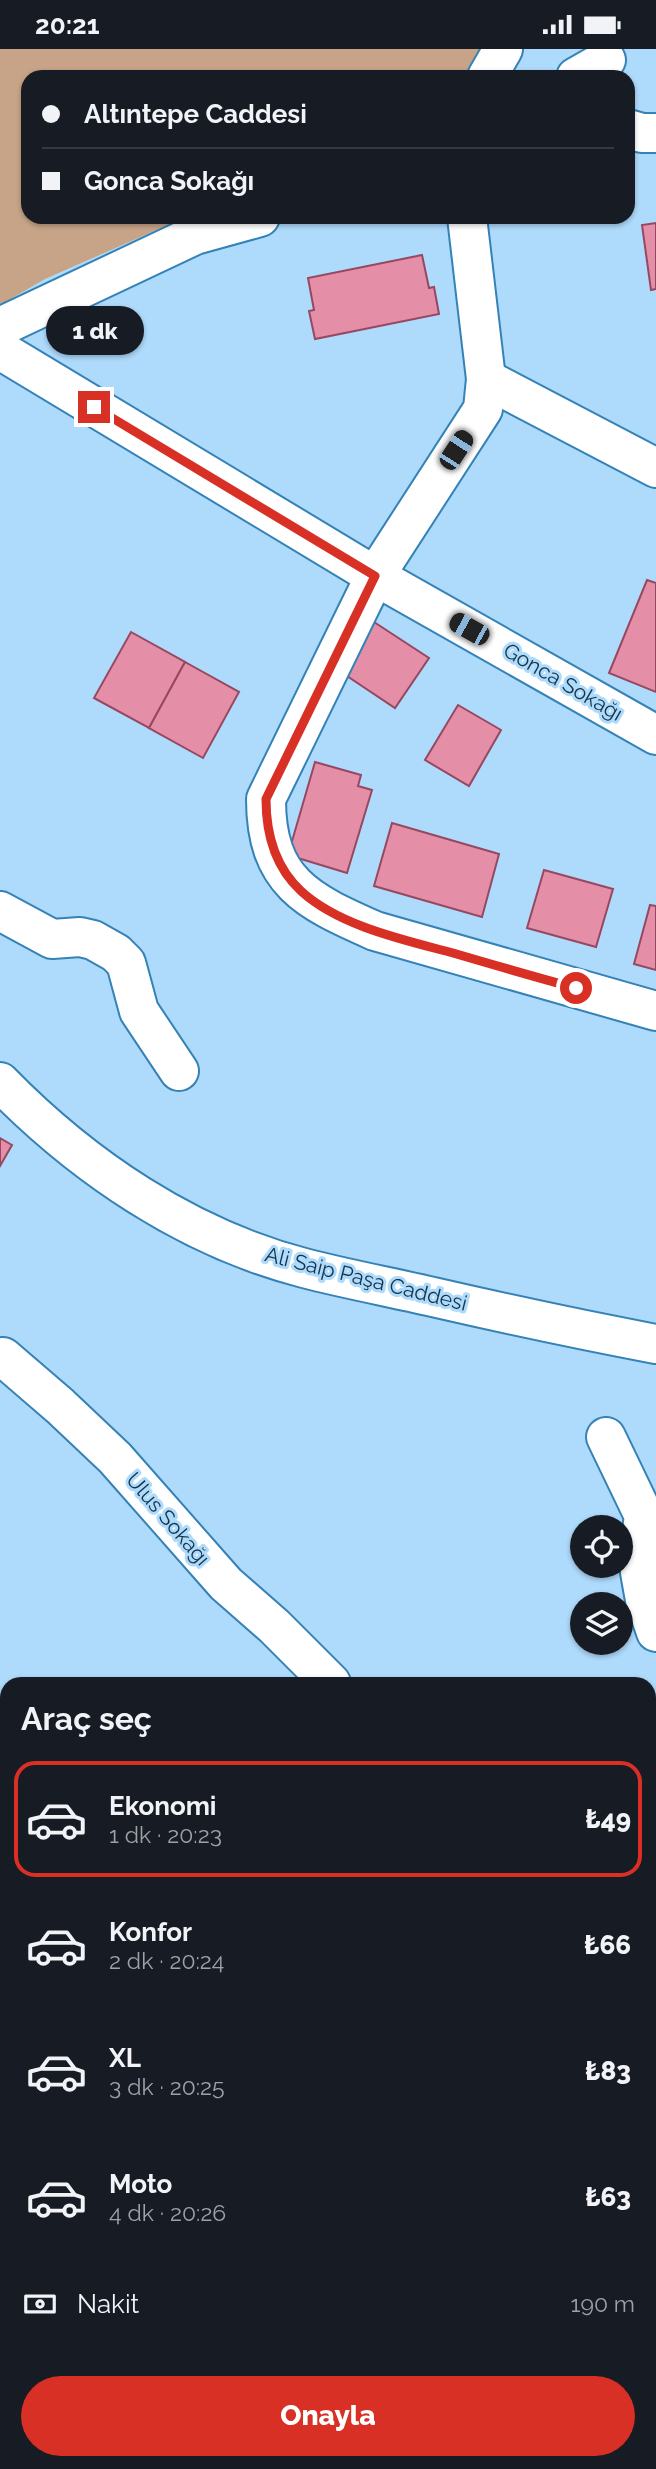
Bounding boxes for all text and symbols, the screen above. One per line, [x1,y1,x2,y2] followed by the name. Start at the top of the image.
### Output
[35,10,100,40] text: 20:21
[84,99,307,129] text: Altıntepe Caddesi
[84,166,254,196] text: Gonca Sokağı
[45,305,143,355] callout: 1 dk
[72,317,118,344] text: 1 dk
[78,391,110,423] route end
[436,427,477,473] car
[446,610,493,648] car
[499,637,627,726] street label: Gonca Sokağı
[560,972,592,1004] route start
[263,1241,470,1316] street label: Ali Saip Paşa Caddesi
[121,1467,215,1570] street label: Ulus Sokağı
[570,1515,633,1655] map controls
[570,1515,633,1578] button: locate
[570,1592,633,1655] button: layers
[21,1700,152,1737] text: Araç seç
[25,1788,88,1851] icon: car
[109,1791,217,1821] text: Ekonomi
[585,1804,631,1834] text: ₺49
[109,1821,222,1848] text: 1 dk · 20:23
[25,1914,88,1977] icon: car
[109,1917,192,1947] text: Konfor
[584,1930,631,1960] text: ₺66
[109,1947,224,1974] text: 2 dk · 20:24
[25,2040,88,2103] icon: car
[109,2043,141,2073] text: XL
[585,2056,631,2086] text: ₺83
[109,2073,225,2100] text: 3 dk · 20:25
[25,2166,88,2229] icon: car
[109,2169,172,2199] text: Moto
[585,2182,631,2212] text: ₺63
[109,2199,226,2226] text: 4 dk · 20:26
[21,2285,59,2323] icon: cash
[77,2289,139,2319] text: Nakit
[571,2290,635,2317] text: 190 m
[21,2376,635,2456] button: Onayla

